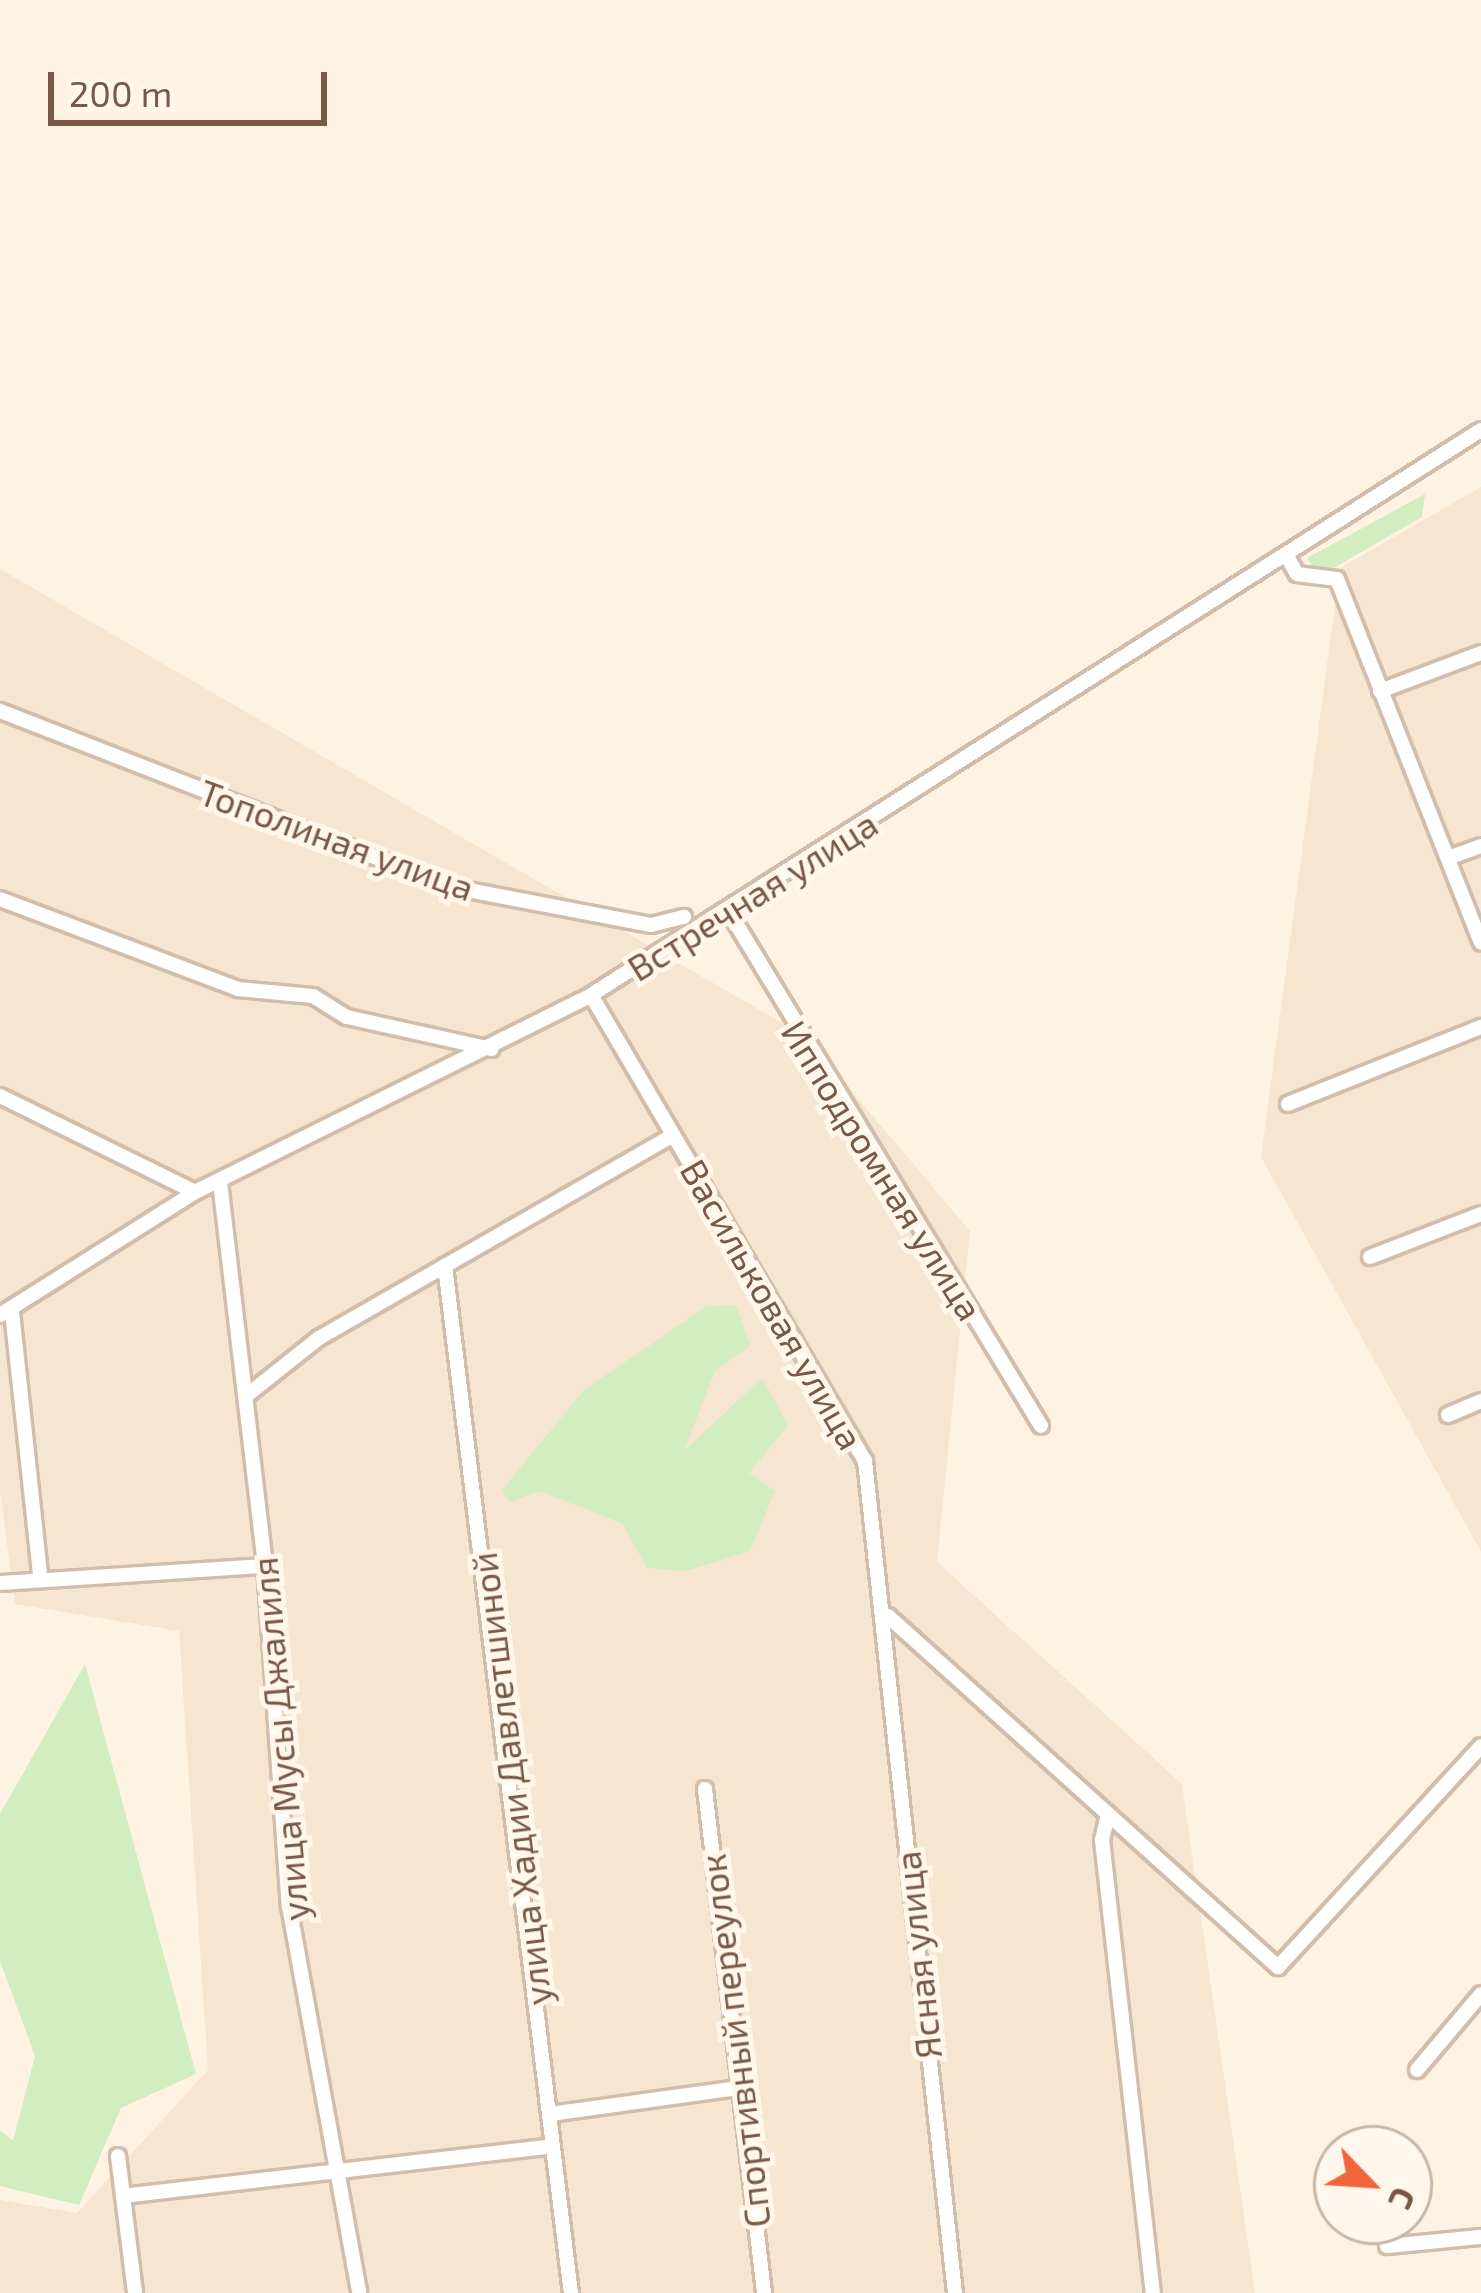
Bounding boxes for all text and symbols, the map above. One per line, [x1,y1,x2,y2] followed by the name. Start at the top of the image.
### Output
[54,48,333,122] scale bar
[69,71,172,114] text: 200 m
[194,769,480,909] street label: Тополиная улица
[619,801,885,989] street label: Встречная улица
[773,1012,993,1328] street label: Ипподромная улица
[672,1151,874,1457] street label: Васильковая улица
[461,1550,559,2008] street label: улица Хадии Давлетшиной
[242,1555,316,1923] street label: улица Мусы Джалиля
[885,1849,949,2061] street label: Ясная улица
[690,1852,778,2230] street label: Спортивный переулок
[1313,2125,1433,2245] north arrow
[1381,2182,1425,2216] text: С

